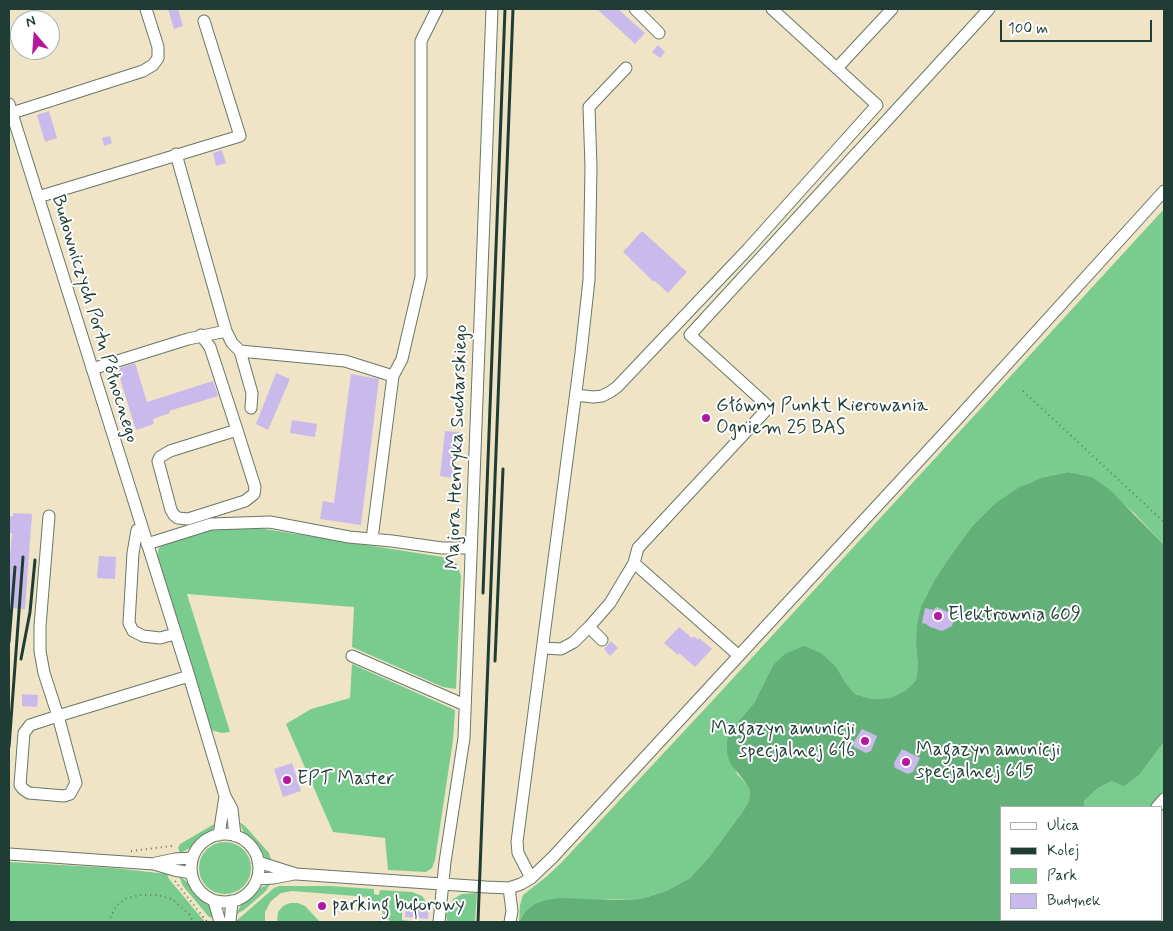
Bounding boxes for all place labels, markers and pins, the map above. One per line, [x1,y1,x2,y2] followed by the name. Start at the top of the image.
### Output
[716,396,928,440] place label: Główny Punkt Kierowania Ogniem 25 BAS
[700,412,712,424] marker: Główny Punkt Kierowania Ogniem 25 BAS
[948,605,1081,627] place label: Elektrownia 609
[932,610,944,622] marker: Elektrownia 609
[711,719,855,763] place label: Magazyn amunicji specjalnej 616
[859,735,871,747] marker: Magazyn amunicji specjalnej 616
[916,740,1060,784] place label: Magazyn amunicji specjalnej 615
[900,756,912,768] marker: Magazyn amunicji specjalnej 615
[297,769,394,791] place label: EPT Master
[281,774,293,786] marker: EPT Master
[332,895,465,917] place label: parking buforowy
[316,900,328,912] marker: parking buforowy

